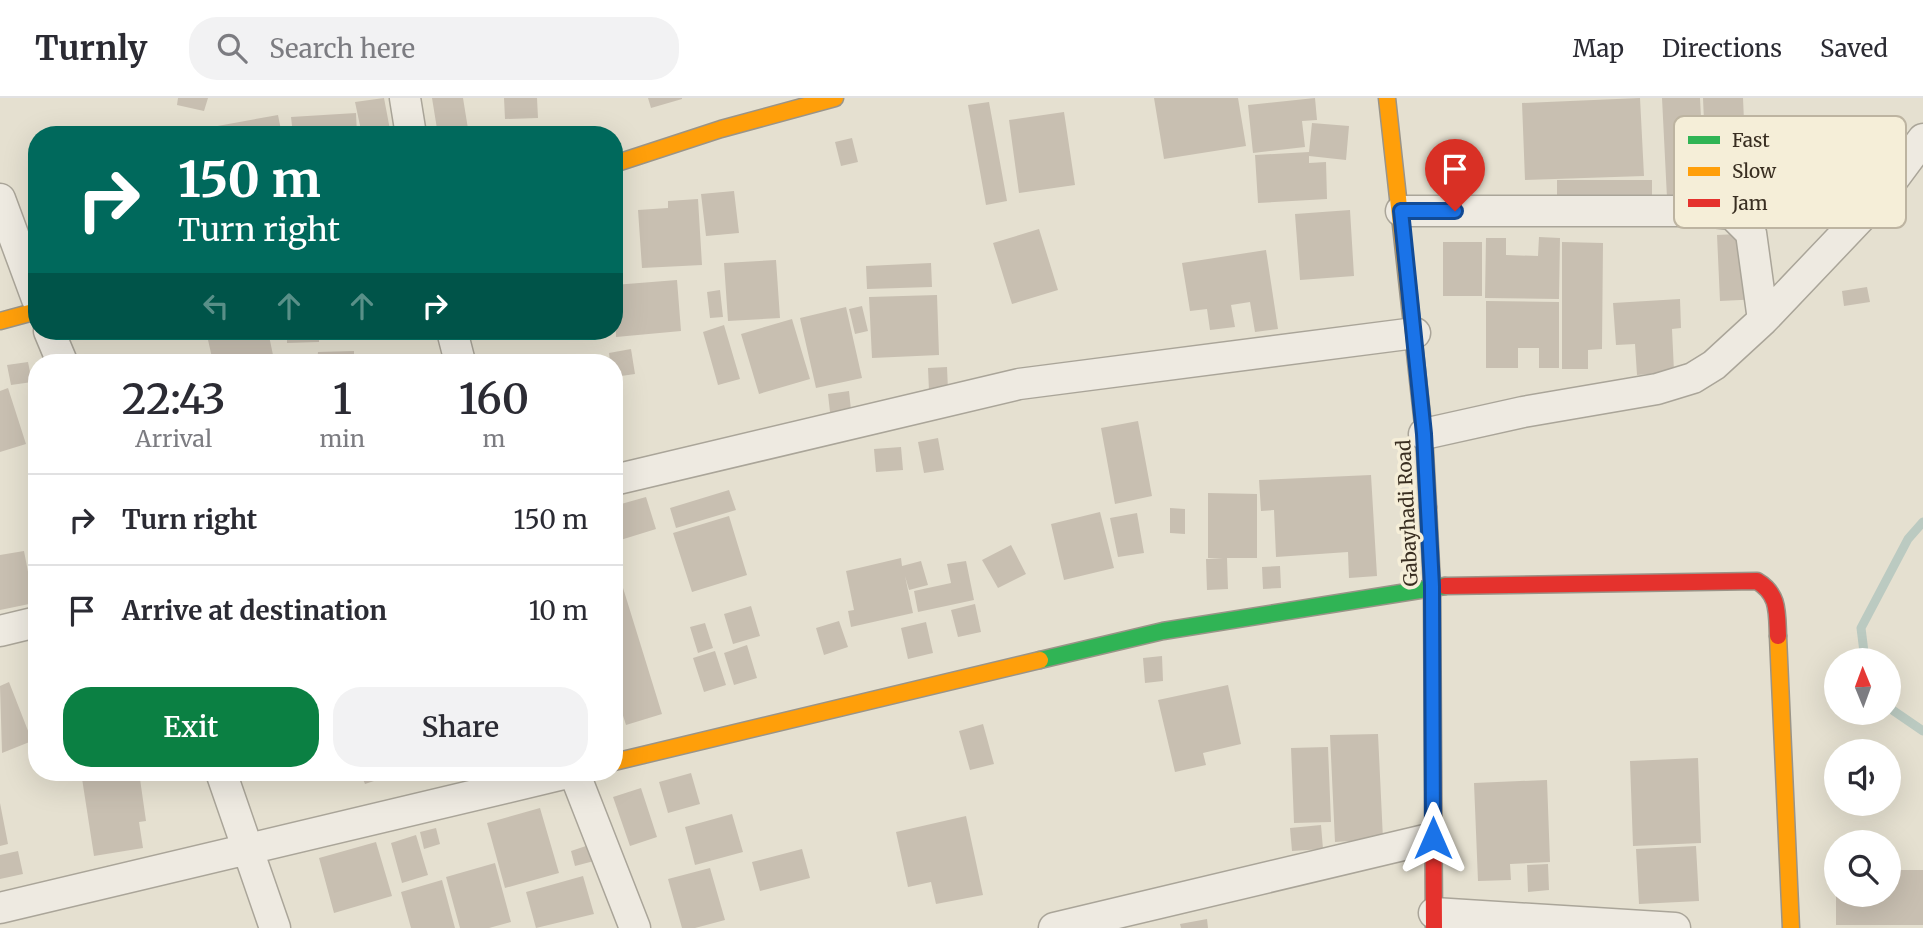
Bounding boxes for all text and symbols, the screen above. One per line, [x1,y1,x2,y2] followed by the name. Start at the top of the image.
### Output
[189,17,679,80] search box
[35,28,147,69] text: Turnly
[213,29,251,67] icon: search
[269,32,415,65] text: Search here
[1573,33,1624,64] text: Map
[1662,33,1782,64] text: Directions
[1820,33,1888,64] text: Saved
[1674,116,1906,228] legend
[1732,128,1770,152] text: Fast
[1425,139,1485,211] pin
[178,149,321,210] text: 150 m
[1436,150,1474,188] icon: arrive
[63,154,154,245] icon: right
[1732,159,1777,183] text: Slow
[1731,191,1768,215] text: Jam
[178,210,340,250] text: Turn right
[197,287,235,325] icon: left
[270,287,308,325] icon: ahead
[343,287,381,325] icon: ahead
[416,287,454,325] icon: right
[122,373,226,425] text: 22:43
[333,373,352,425] text: 1
[459,373,529,425] text: 160
[135,424,212,453] text: Arrival
[319,424,365,453] text: min
[483,424,505,453] text: m
[1391,439,1423,587] street label: Gabayhadi Road
[63,501,101,539] icon: right
[122,503,257,536] text: Turn right
[514,503,588,536] text: 150 m
[63,592,101,630] icon: arrive
[122,594,387,627] text: Arrive at destination
[529,594,588,627] text: 10 m
[1824,648,1900,724] north arrow
[1824,648,1901,907] map controls
[63,687,319,767] button: Exit
[333,687,588,767] button: Share
[1824,739,1901,816] button: sound
[1396,801,1470,875] position arrow
[1824,830,1901,907] button: search

